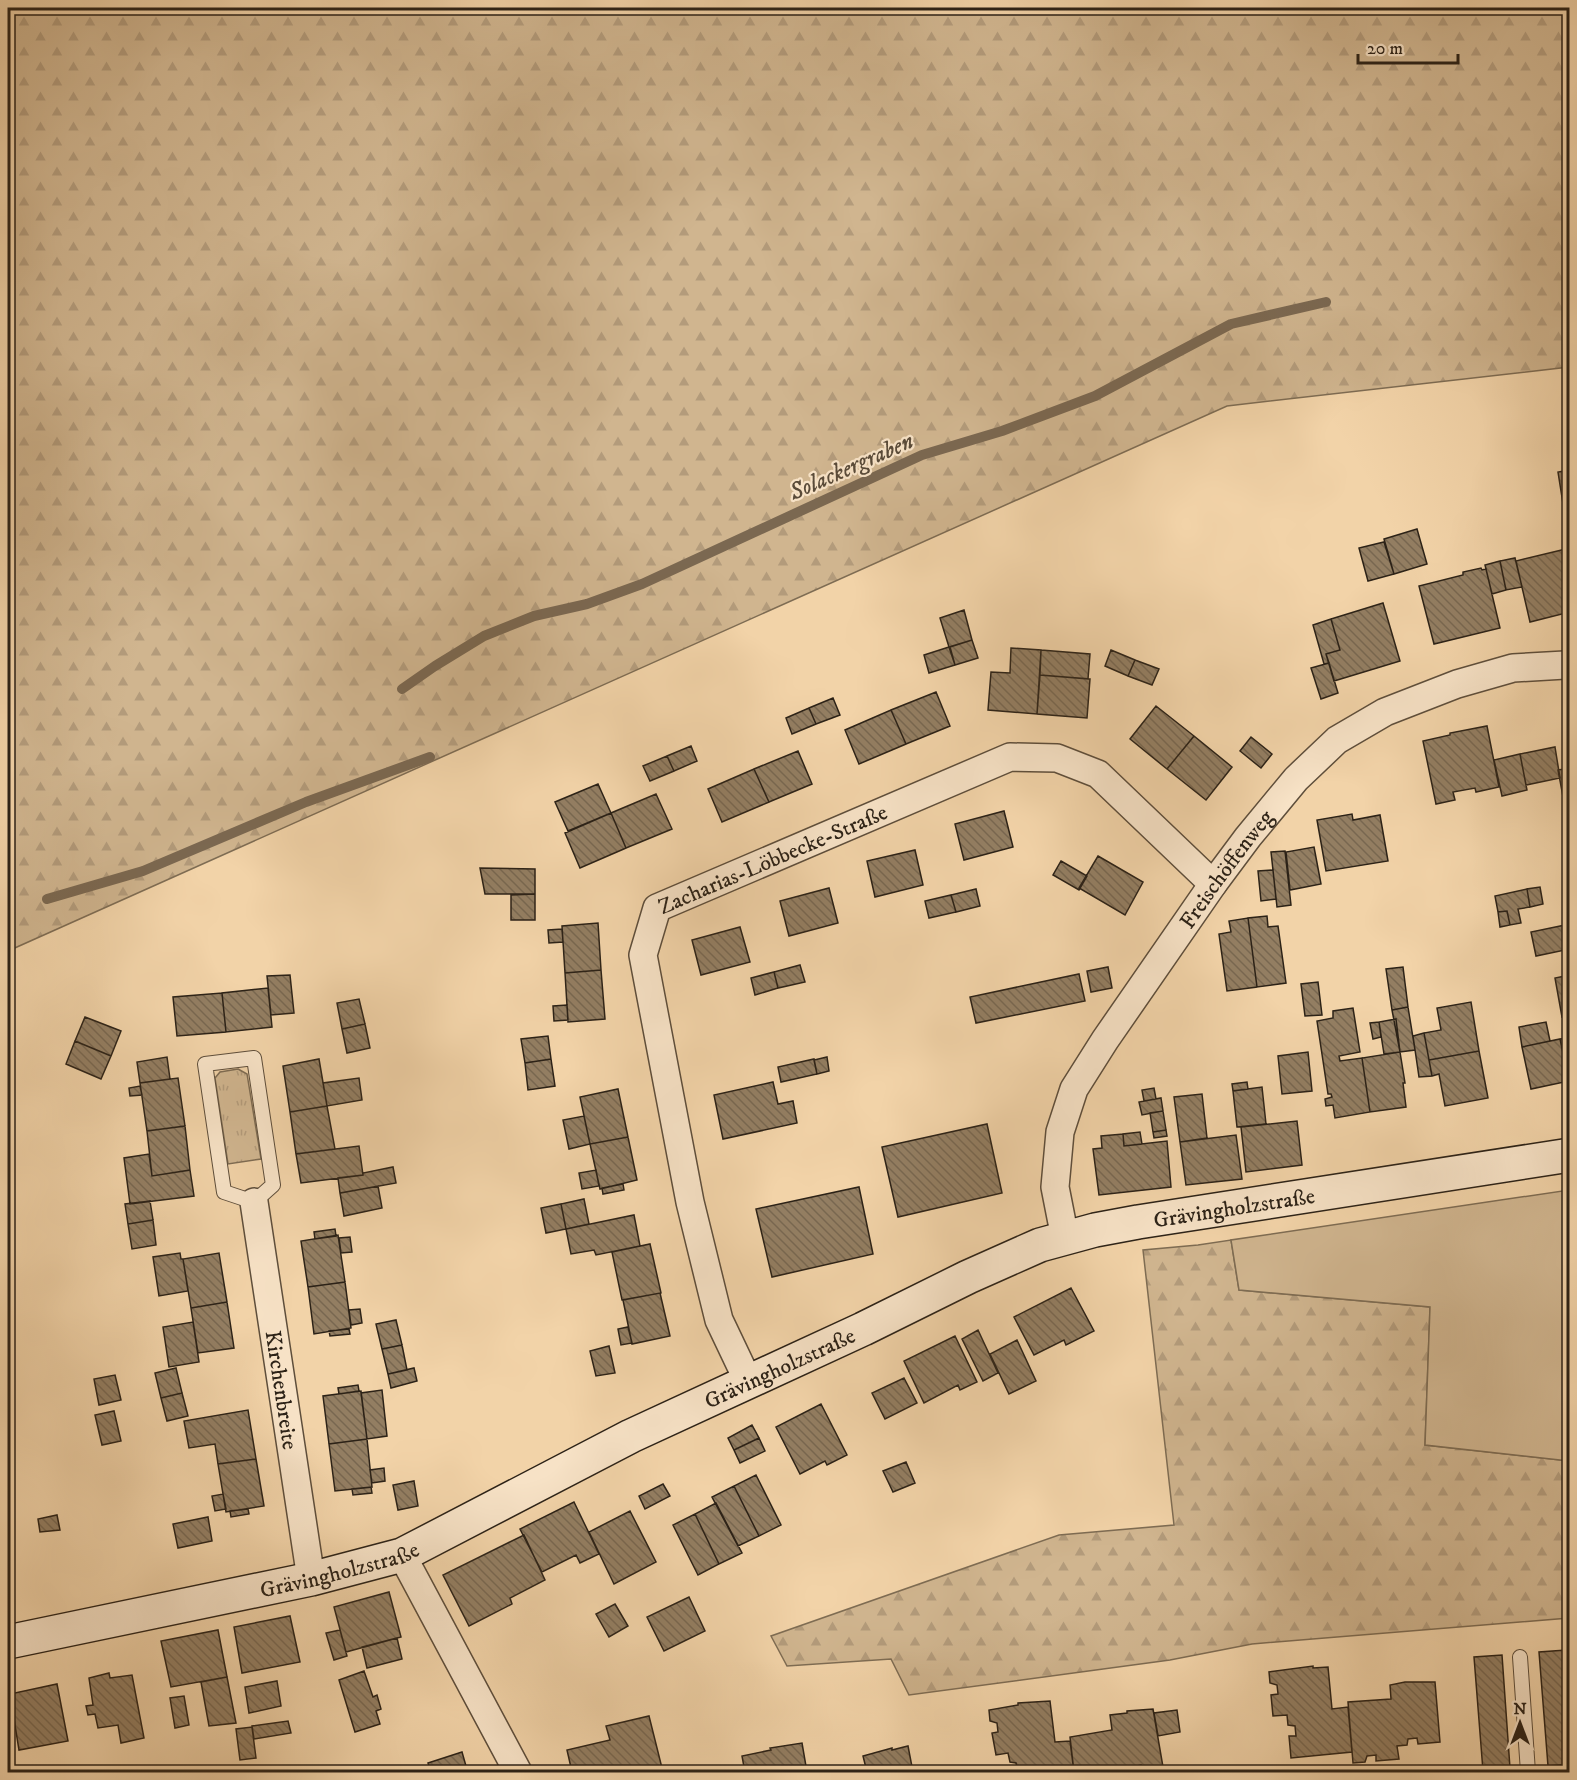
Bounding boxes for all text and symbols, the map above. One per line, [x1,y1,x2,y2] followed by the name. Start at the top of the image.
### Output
[1358,27,1458,65] scale bar
[1367,38,1403,60] text: 20 m
[784,426,918,508] water label: Solackergraben
[654,799,892,921] street label: Zacharias-Löbbecke-Straße
[1174,805,1280,934] street label: Freischöffenweg
[1152,1183,1317,1234] street label: Grävingholzstraße
[700,1323,860,1415] street label: Grävingholzstraße
[259,1329,303,1451] street label: Kirchenbreite
[258,1537,424,1604] street label: Grävingholzstraße
[1490,1693,1550,1753] north arrow
[1513,1699,1527,1719] text: N

